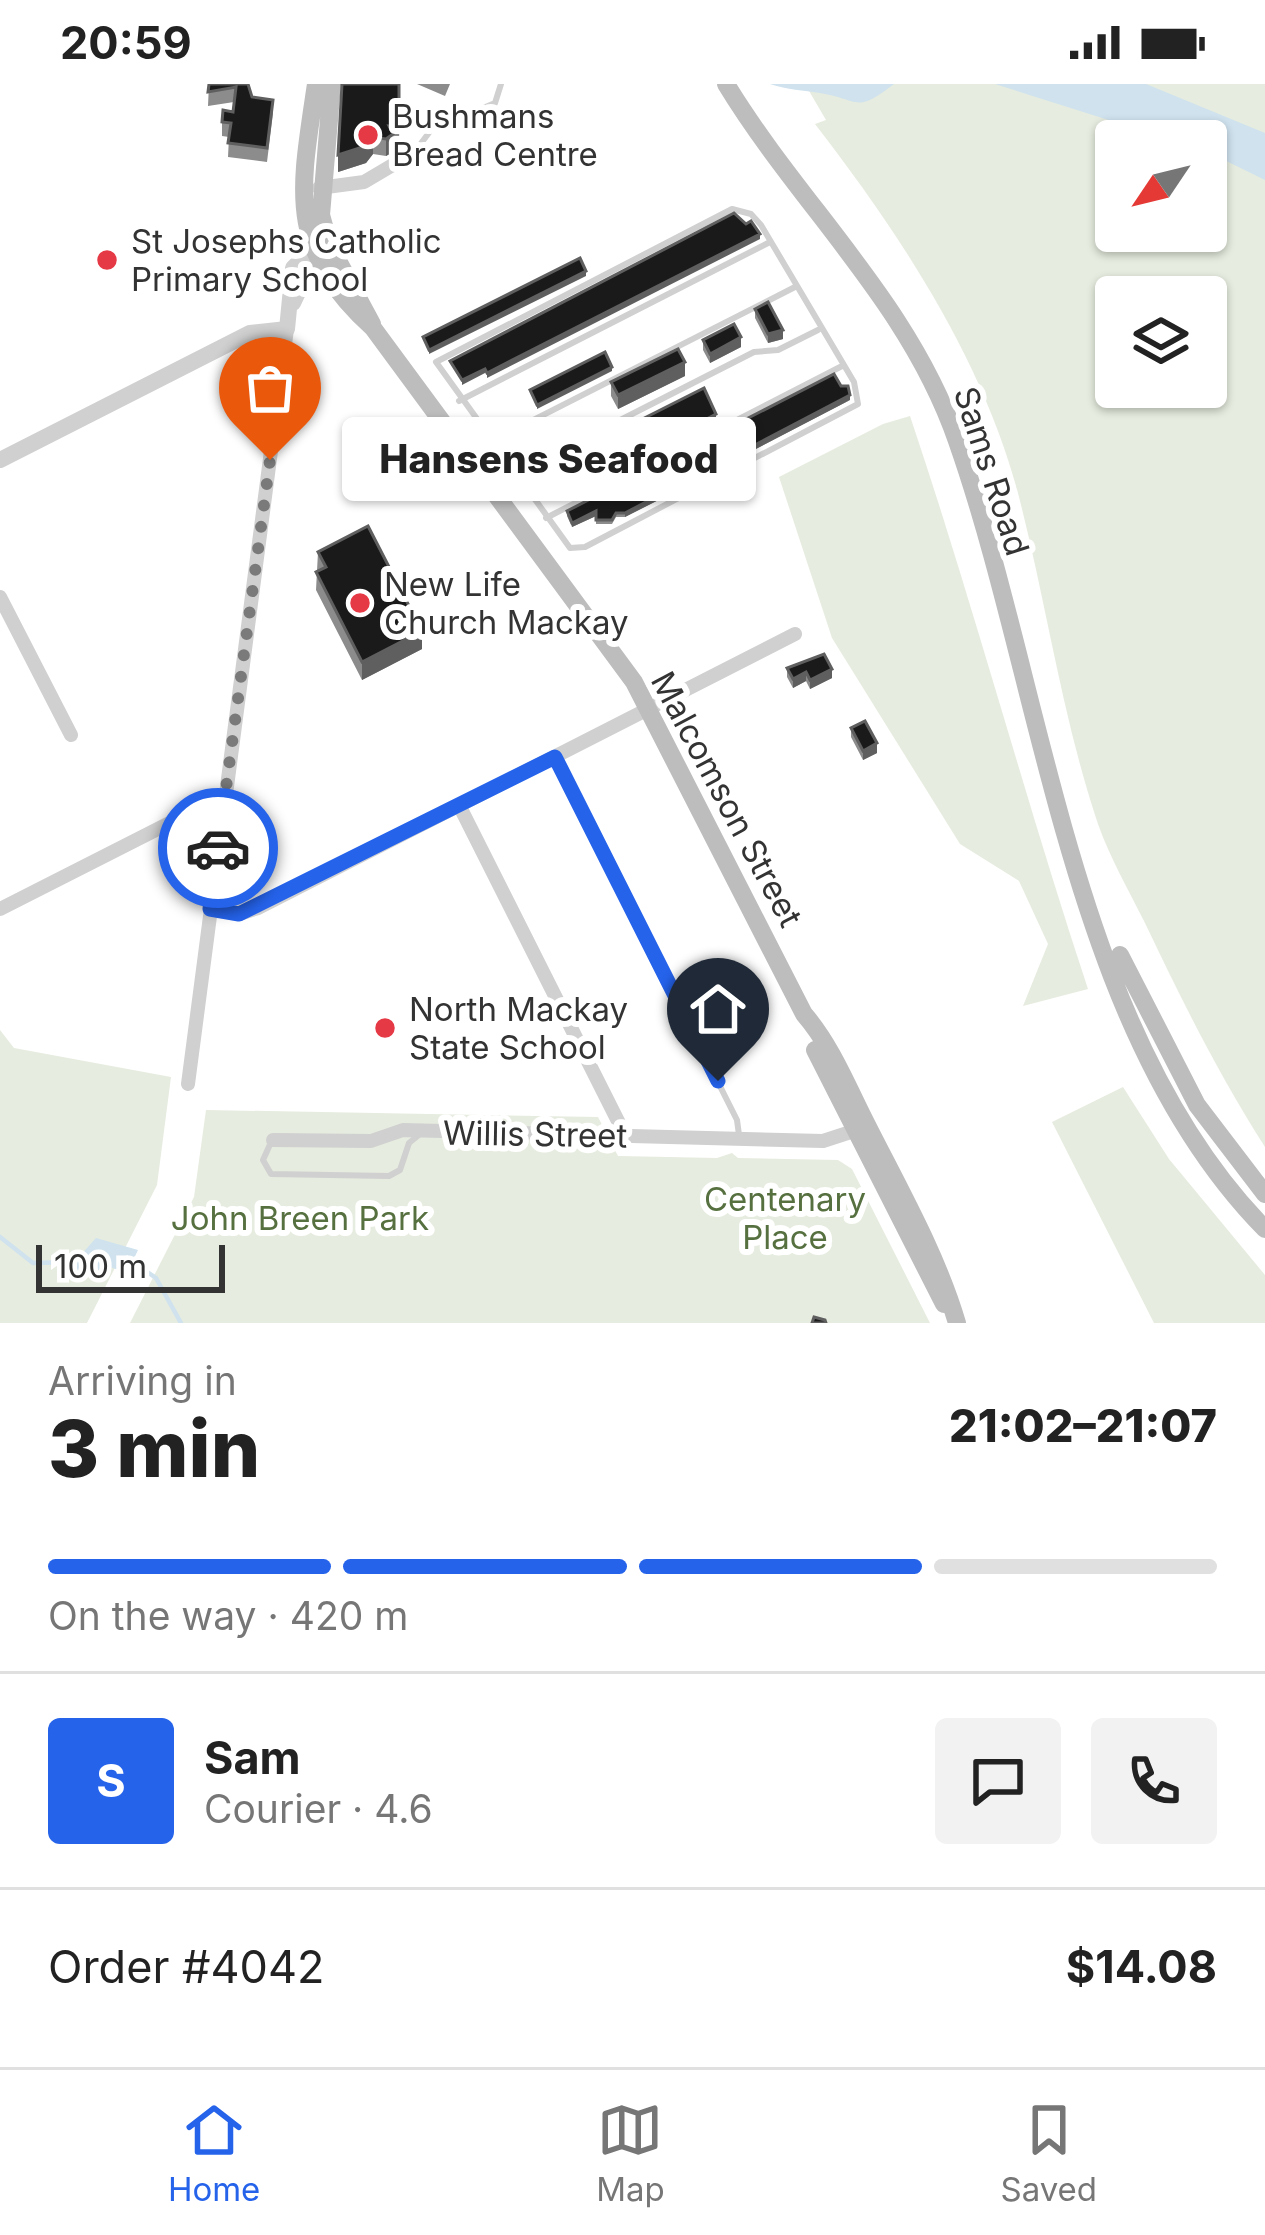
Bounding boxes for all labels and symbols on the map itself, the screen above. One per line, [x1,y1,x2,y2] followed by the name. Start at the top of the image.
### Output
[392,96,598,174] place label: Bushmans Bread Centre
[1095,120,1227,252] north arrow
[355,122,381,148] marker: Bushmans Bread Centre
[131,221,442,299] place label: St Josephs Catholic Primary School
[94,247,120,273] marker: St Josephs Catholic Primary School
[219,337,321,460] pin
[946,382,1038,560] street label: Sams Road
[342,418,756,502] callout: Hansens Seafood
[384,564,629,642] place label: New Life Church Mackay
[347,590,373,616] marker: New Life Church Mackay
[643,665,811,933] street label: Malcomson Street
[158,788,278,908] courier
[667,958,769,1081] pin
[409,989,628,1067] place label: North Mackay State School
[372,1015,398,1041] marker: North Mackay State School
[443,1112,628,1156] street label: Willis Street
[704,1179,866,1257] park label: Centenary Place
[171,1198,429,1238] park label: John Breen Park
[36,1239,225,1292] scale bar

